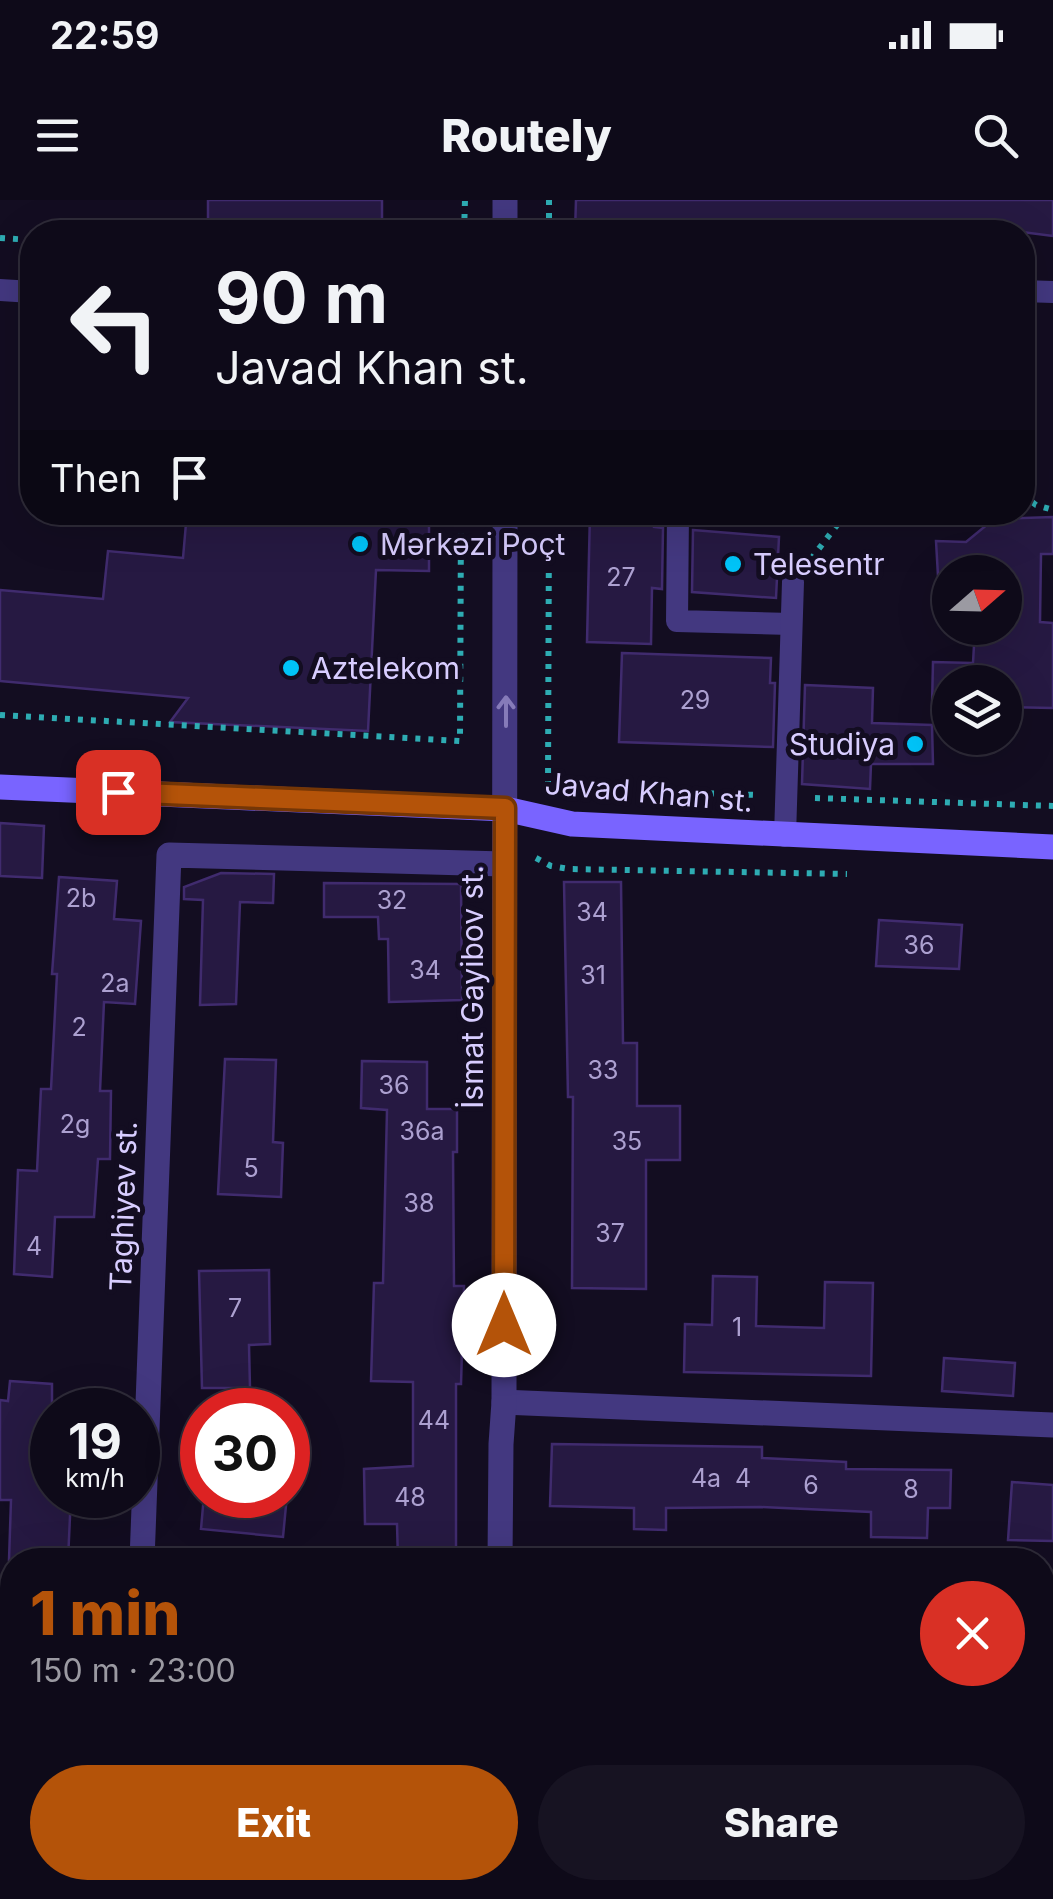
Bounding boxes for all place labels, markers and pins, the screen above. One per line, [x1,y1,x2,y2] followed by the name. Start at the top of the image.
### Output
[380,526,566,562] place label: Mərkəzi Poçt
[349,533,371,555] marker: Mərkəzi Poçt
[753,546,884,582] place label: Telesentr
[722,553,744,575] marker: Telesentr
[311,650,460,686] place label: Aztelekom
[280,657,302,679] marker: Aztelekom
[789,726,895,762] place label: Studiya
[904,733,926,755] marker: Studiya
[76,750,161,835] pin

